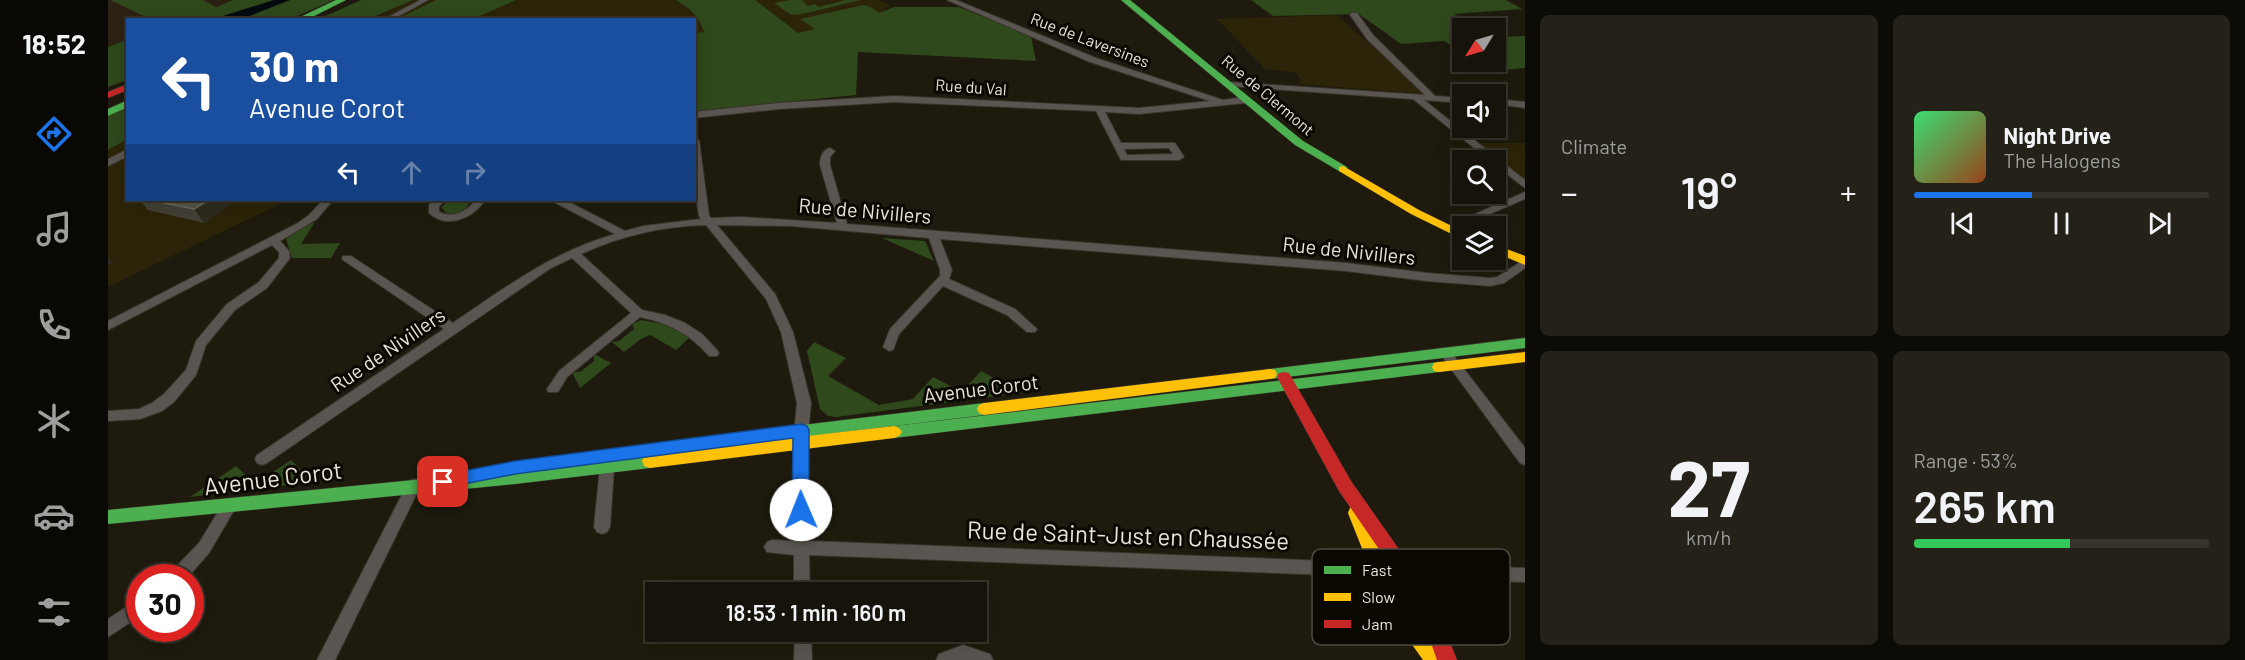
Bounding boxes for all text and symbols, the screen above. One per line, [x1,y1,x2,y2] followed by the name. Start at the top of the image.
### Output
[1028,8,1152,71] street label: Rue de Laversines
[1452,18,1506,72] north arrow
[1452,18,1506,270] map controls
[22,27,86,59] text: 18:52
[249,40,339,90] text: 30 m
[150,42,228,120] icon: left
[1218,51,1318,139] street label: Rue de Clermont
[935,75,1007,98] street label: Rue du Val
[1452,84,1506,138] button: sound
[249,91,405,123] text: Avenue Corot
[33,113,75,155] icon: directions
[2004,122,2111,148] text: Night Drive
[1561,134,1627,158] text: Climate
[2004,148,2121,172] text: The Halogens
[1452,150,1506,204] button: search
[332,156,365,189] icon: left
[395,156,428,189] icon: ahead
[458,156,491,189] icon: right
[1680,164,1737,218] text: 19°
[1561,172,1578,212] text: −
[1840,172,1857,212] text: +
[798,192,932,228] street label: Rue de Nivillers
[1946,207,1979,240] icon: previous
[2045,207,2078,240] icon: pause
[2143,207,2176,240] icon: next
[33,208,75,250] icon: music
[1452,216,1506,270] button: layers
[1282,231,1417,269] street label: Rue de Nivillers
[326,302,449,396] street label: Rue de Nivillers
[33,304,75,346] icon: phone
[922,369,1040,407] street label: Avenue Corot
[33,400,75,442] icon: climate
[1668,439,1750,533] text: 27
[1914,448,2018,472] text: Range · 53%
[202,455,344,500] street label: Avenue Corot
[417,456,468,507] pin
[426,465,459,498] icon: arrive
[769,478,833,542] position arrow
[1914,478,2056,532] text: 265 km
[33,495,75,537] icon: car
[967,514,1290,555] street label: Rue de Saint-Just en Chaussée
[1686,525,1731,549] text: km/h
[1312,549,1510,645] legend
[1362,560,1392,579] text: Fast
[126,564,204,642] speed limit sign: 30
[1362,587,1395,606] text: Slow
[33,591,75,633] icon: filters
[726,599,906,625] text: 18:53 · 1 min · 160 m
[1362,614,1393,633] text: Jam

